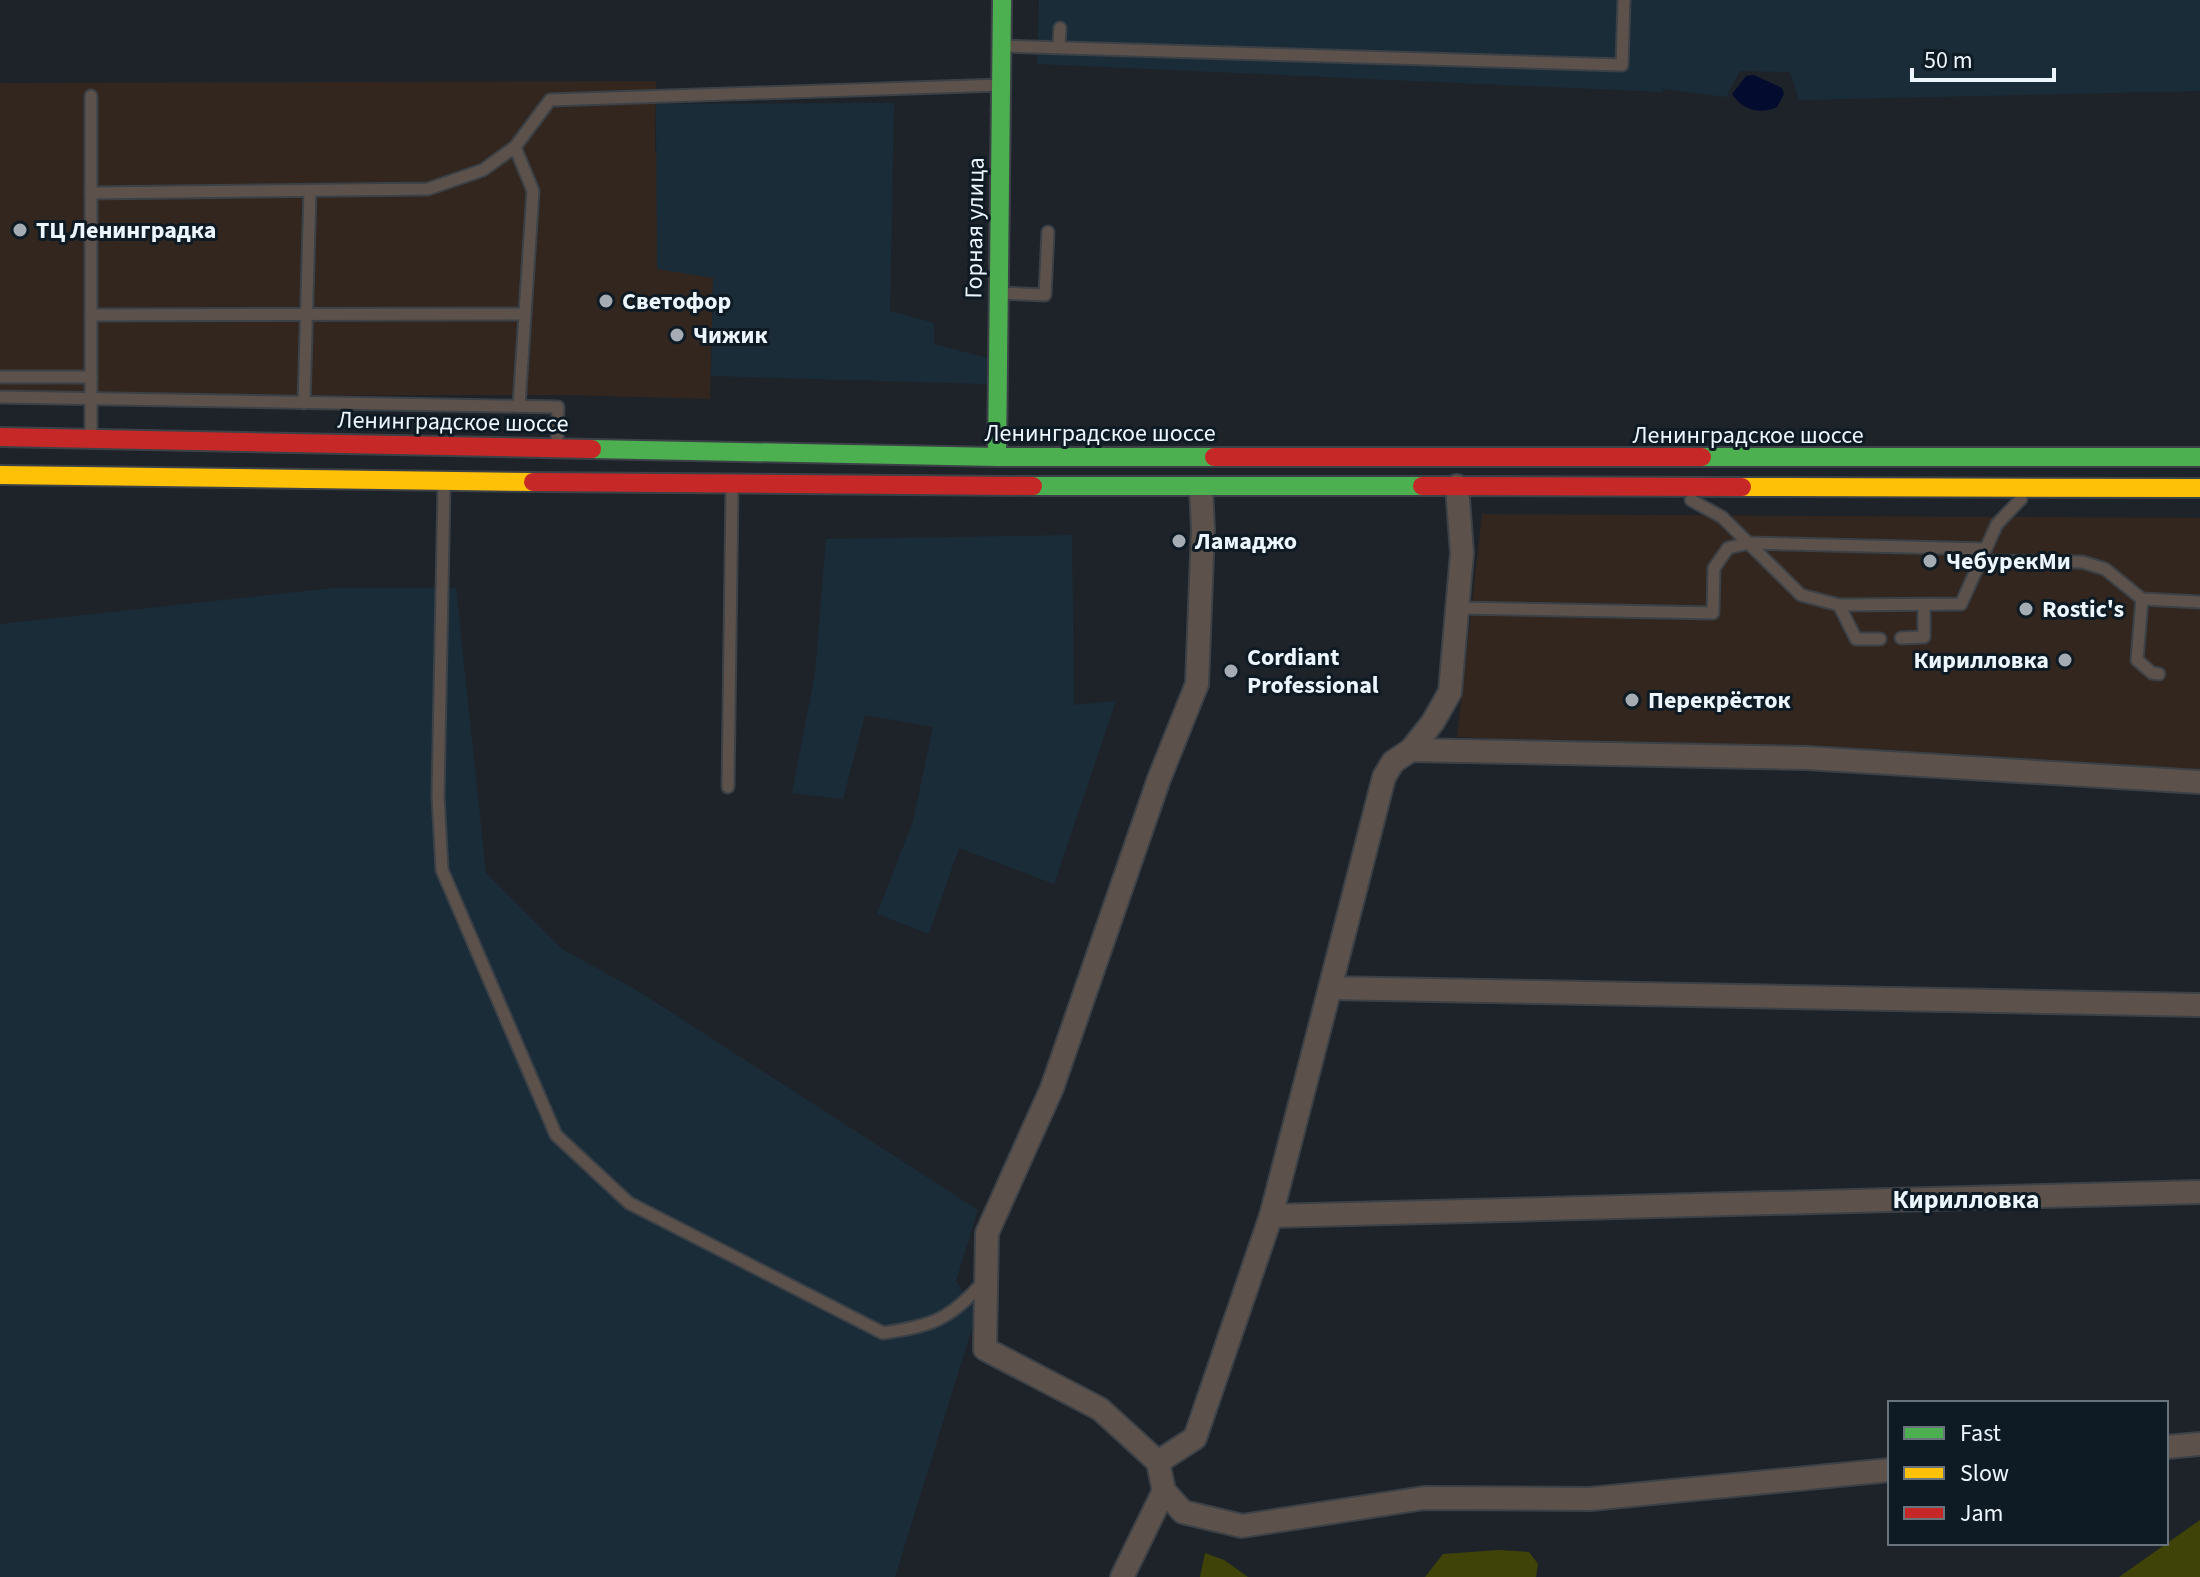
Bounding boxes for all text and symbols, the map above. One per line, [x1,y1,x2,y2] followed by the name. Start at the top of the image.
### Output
[1912,32,2054,82] scale bar
[1924,43,1973,78] text: 50 m
[956,157,994,299] street label: Горная улица
[36,213,216,248] place label: ТЦ Ленинградка
[11,221,29,239] marker: ТЦ Ленинградка
[622,284,731,319] place label: Светофор
[597,292,615,310] marker: Светофор
[693,318,768,353] place label: Чижик
[668,326,686,344] marker: Чижик
[337,402,569,442] street label: Ленинградское шоссе
[984,416,1216,451] street label: Ленинградское шоссе
[1632,418,1864,453] street label: Ленинградское шоссе
[1194,524,1297,559] place label: Ламаджо
[1170,532,1188,550] marker: Ламаджо
[1946,544,2071,579] place label: ЧебурекМи
[1921,552,1939,570] marker: ЧебурекМи
[2042,592,2124,627] place label: Rostic's
[2017,600,2035,618] marker: Rostic's
[1247,640,1379,703] place label: Cordiant Professional
[1913,643,2049,678] place label: Кирилловка
[2056,651,2074,669] marker: Кирилловка
[1222,662,1240,680] marker: Cordiant Professional
[1648,683,1792,718] place label: Перекрёсток
[1623,691,1641,709] marker: Перекрёсток
[1893,1181,2039,1218] district label: Кирилловка
[1888,1401,2168,1545] legend
[1960,1416,2001,1451] text: Fast
[1960,1456,2009,1491] text: Slow
[1960,1496,2004,1531] text: Jam

